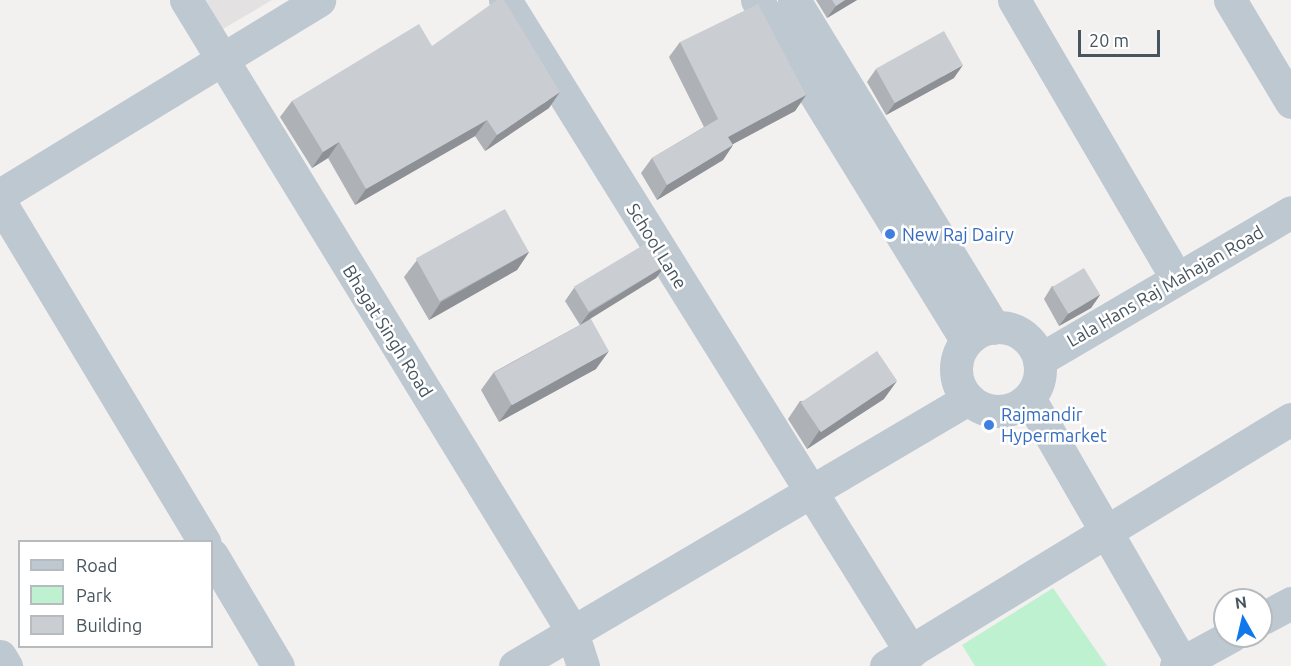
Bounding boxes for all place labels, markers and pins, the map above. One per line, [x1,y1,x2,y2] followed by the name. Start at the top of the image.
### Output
[902,223,1014,245] place label: New Raj Dairy
[883,227,897,241] marker: New Raj Dairy
[1001,404,1107,446] place label: Rajmandir Hypermarket
[982,418,996,432] marker: Rajmandir Hypermarket

